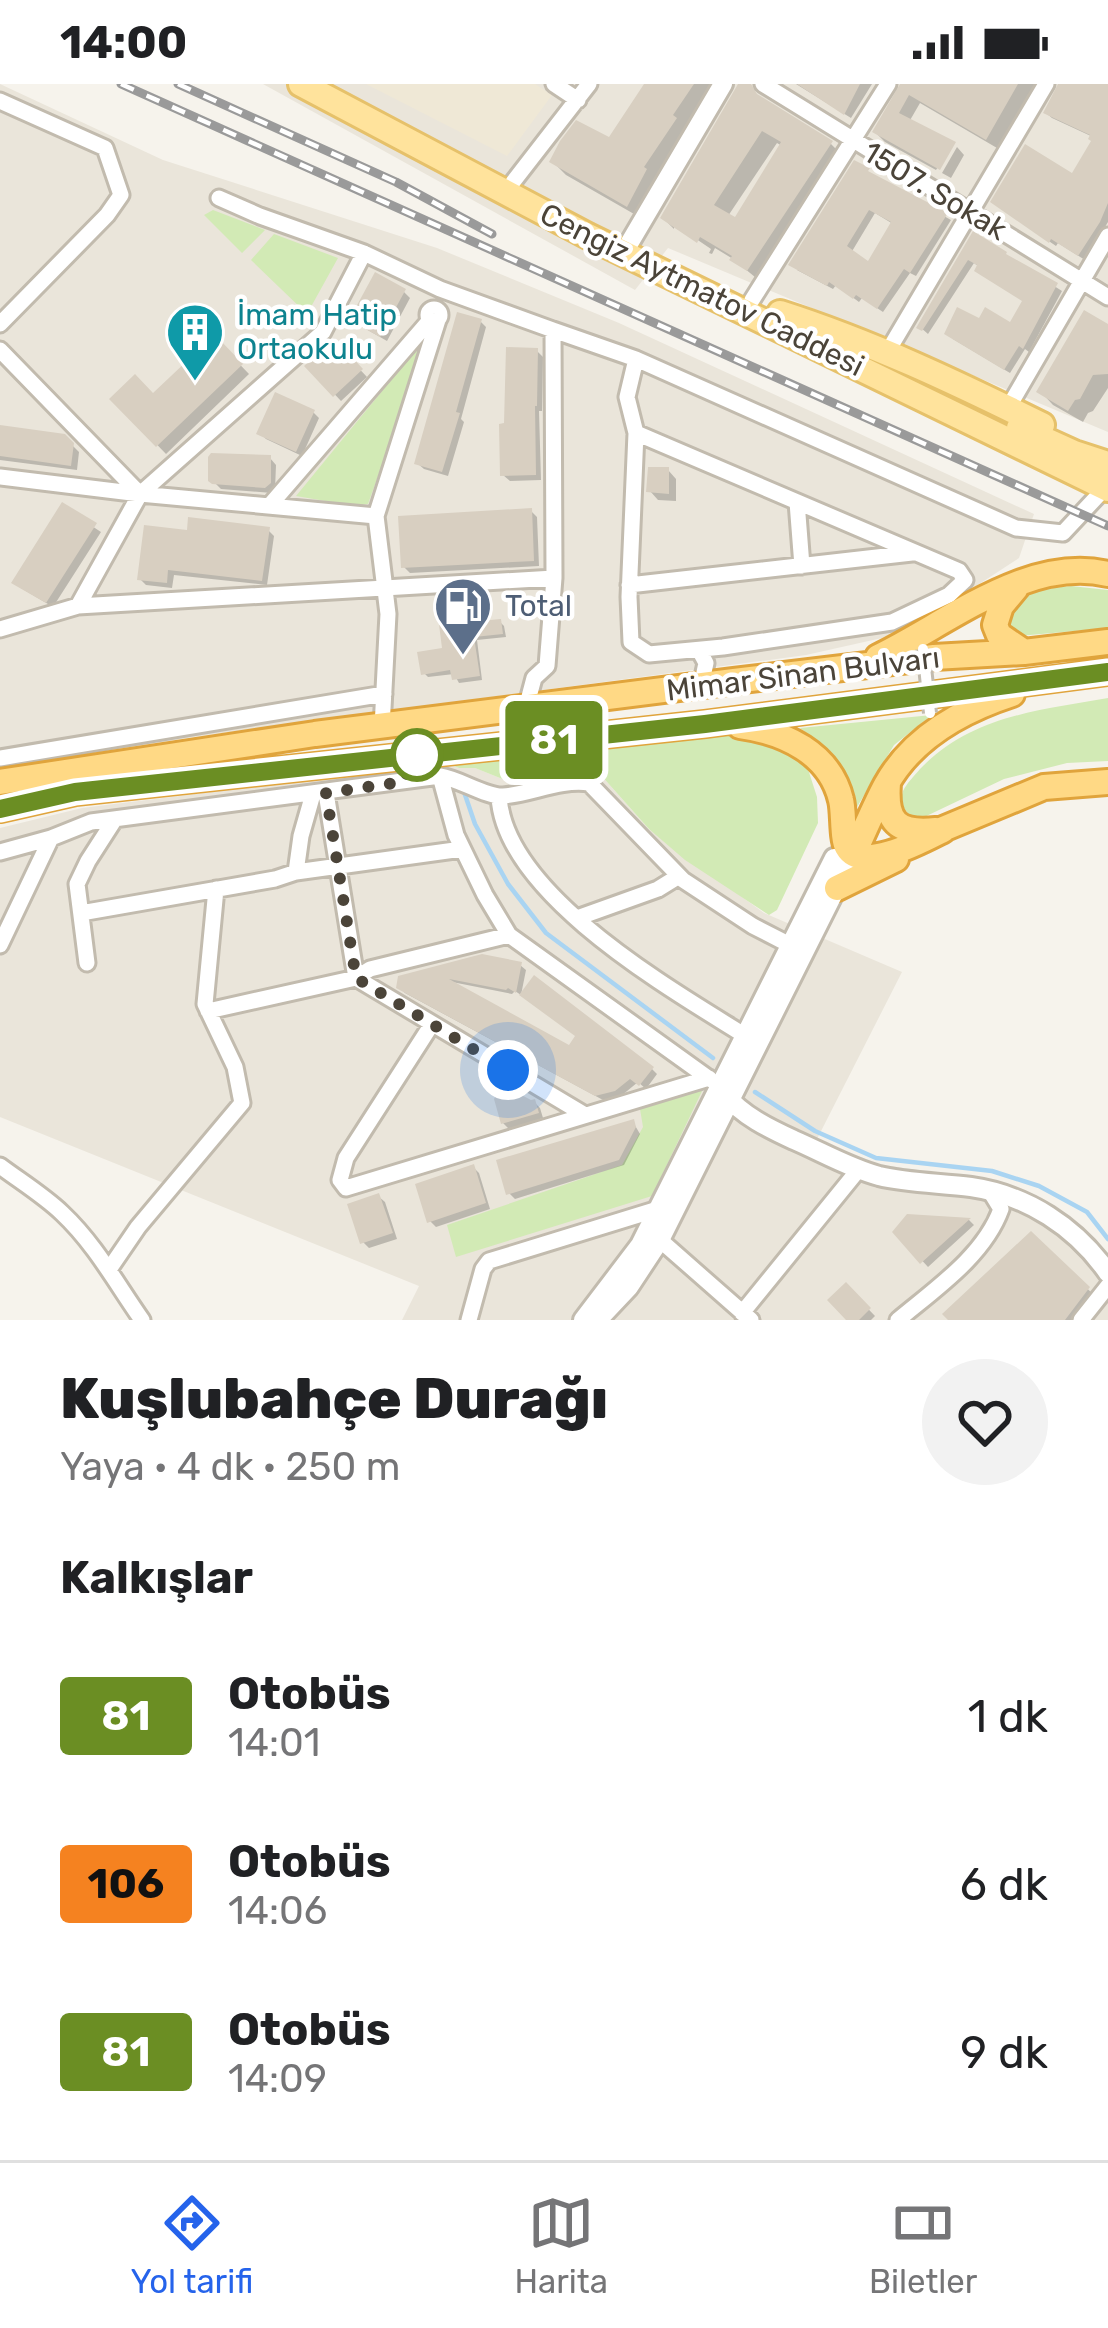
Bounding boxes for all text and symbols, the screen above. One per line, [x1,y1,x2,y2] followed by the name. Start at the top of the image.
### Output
[60,16,187,69] text: 14:00
[857,134,1014,248] street label: 1507. Sokak
[534,196,870,384] street label: Cengiz Aytmatov Caddesi
[237,297,397,367] place label: İmam Hatip Ortaokulu
[164,301,226,383] building icon: İmam Hatip Ortaokulu
[432,575,494,657] fuel station icon: Total
[505,588,572,624] place label: Total
[664,639,942,709] street label: Mimar Sinan Bulvarı
[500,701,608,779] line badge: 81
[529,715,579,765] text: 81
[392,730,442,780] unlabelled marker
[478,1040,538,1100] your location
[922,1359,1048,1485] button: heart
[60,1365,608,1432] text: Kuşlubahçe Durağı
[60,1444,401,1490] text: Yaya · 4 dk · 250 m
[60,1551,253,1604] text: Kalkışlar
[228,1667,391,1720] text: Otobüs
[968,1690,1048,1743] text: 1 dk
[101,1691,151,1741] text: 81
[228,1720,320,1766] text: 14:01
[228,1835,391,1888] text: Otobüs
[960,1858,1048,1911] text: 6 dk
[88,1859,164,1909] text: 106
[228,1888,327,1934] text: 14:06
[228,2003,391,2056] text: Otobüs
[960,2026,1048,2079] text: 9 dk
[101,2027,151,2077] text: 81
[228,2056,327,2102] text: 14:09
[131,2190,253,2301] tab: Yol tarifi
[514,2190,608,2301] tab: Harita
[869,2190,977,2301] tab: Biletler

